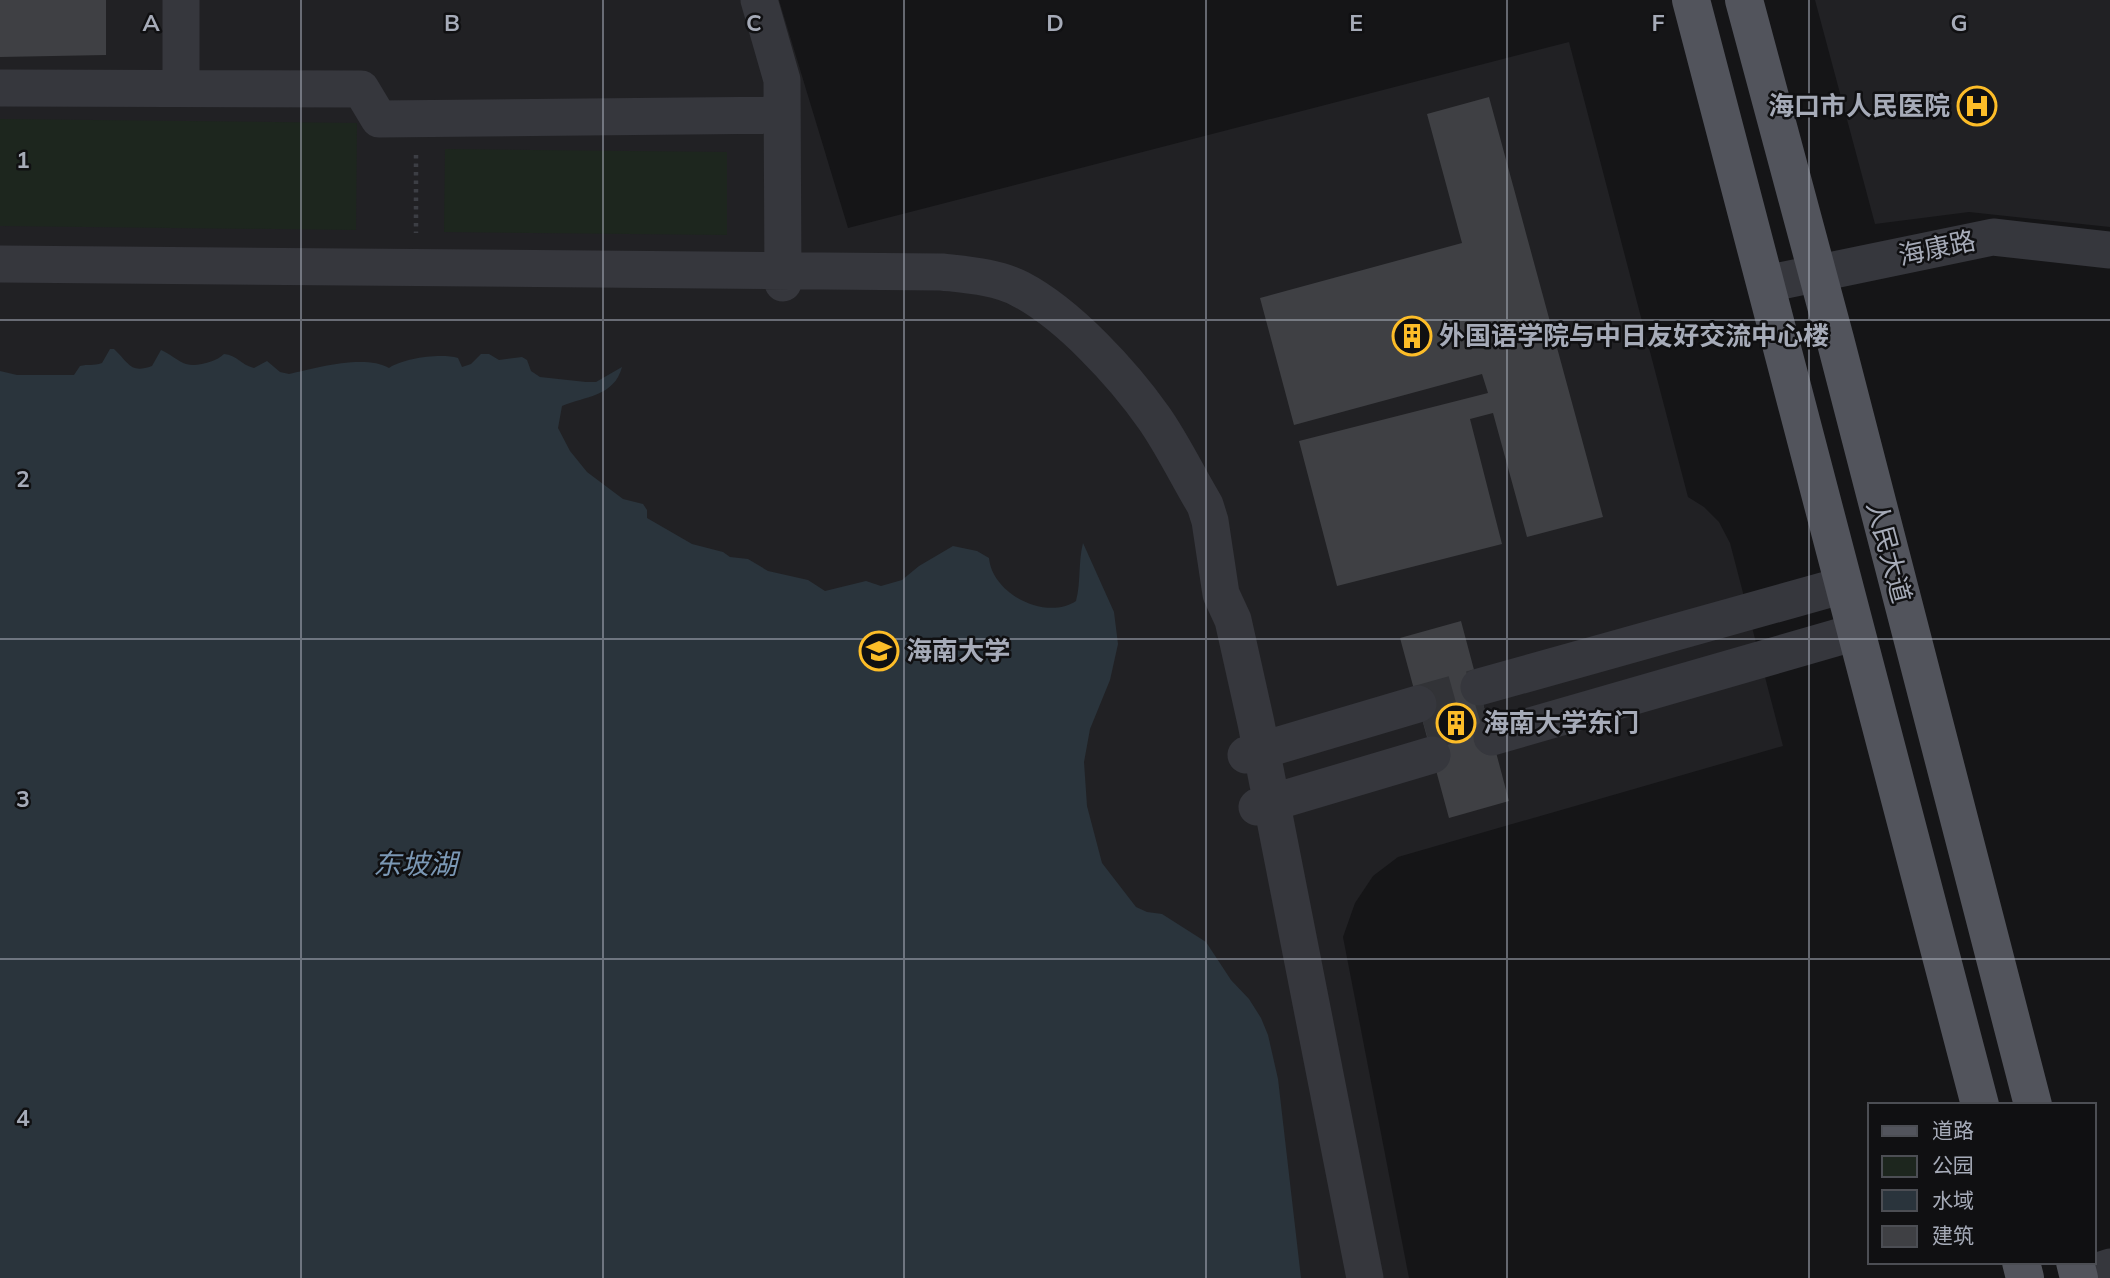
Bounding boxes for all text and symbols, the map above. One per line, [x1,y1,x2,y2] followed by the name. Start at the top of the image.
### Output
[142,8,160,37] text: A
[444,8,460,37] text: B
[746,8,762,37] text: C
[1046,8,1064,37] text: D
[1349,8,1363,37] text: E
[1651,8,1665,37] text: F
[1950,8,1968,37] text: G
[1956,85,1998,127] hospital icon: 海口市人民医院
[1768,89,1950,122] place label: 海口市人民医院
[16,145,30,174] text: 1
[1895,223,1978,272] street label: 海康路
[1391,315,1433,357] building icon: 外国语学院与中日友好交流中心楼
[1439,319,1829,352] place label: 外国语学院与中日友好交流中心楼
[16,464,30,493] text: 2
[1860,497,1919,606] street label: 人民大道
[858,630,900,672] school or university icon: 海南大学
[906,634,1010,667] place label: 海南大学
[1435,702,1477,744] building icon: 海南大学东门
[1483,706,1639,739] place label: 海南大学东门
[16,784,30,813] text: 3
[373,846,461,881] water label: 东坡湖
[16,1103,30,1132] text: 4
[1868,1103,2096,1264] legend
[1932,1117,1974,1143] text: 道路
[1932,1152,1974,1178] text: 公园
[1932,1187,1974,1213] text: 水域
[1932,1222,1974,1248] text: 建筑

